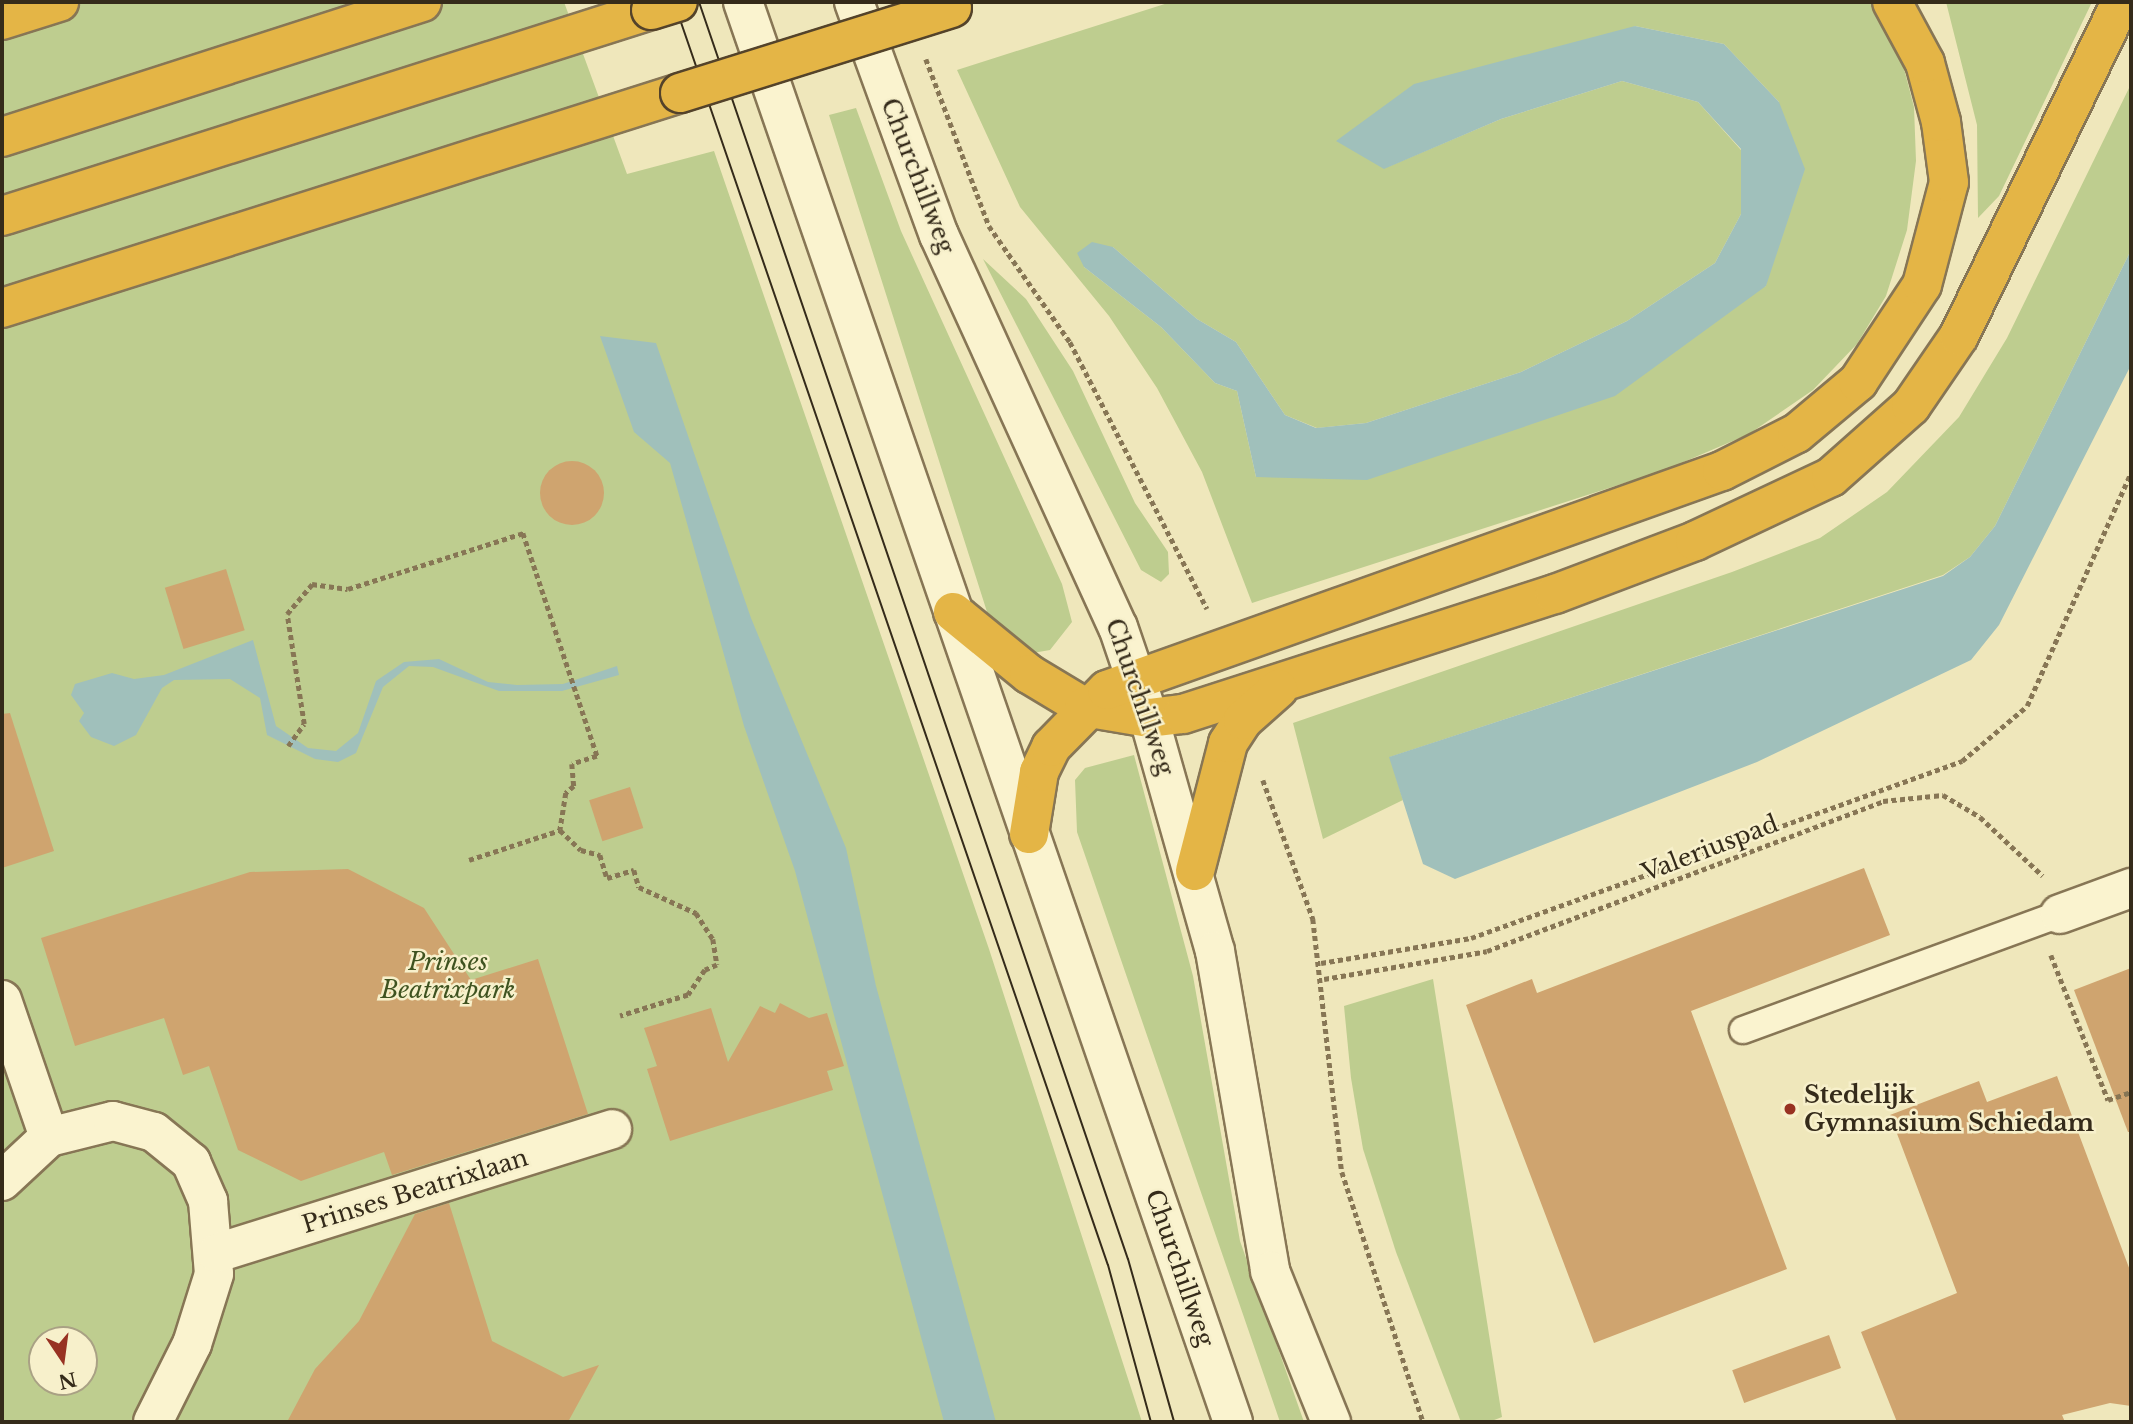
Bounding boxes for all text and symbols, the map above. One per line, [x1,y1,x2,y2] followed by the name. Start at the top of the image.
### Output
[875,94,961,258] street label: Churchillweg
[1100,615,1180,779] street label: Churchillweg
[1638,809,1782,887] street label: Valeriuspad
[381,948,515,1004] park label: Prinses Beatrixpark
[1804,1081,2094,1137] place label: Stedelijk Gymnasium Schiedam
[1782,1101,1798,1117] marker: Stedelijk Gymnasium Schiedam
[299,1143,531,1239] street label: Prinses Beatrixlaan
[1140,1186,1220,1350] street label: Churchillweg
[28,1326,98,1396] north arrow
[56,1367,79,1393] text: N

